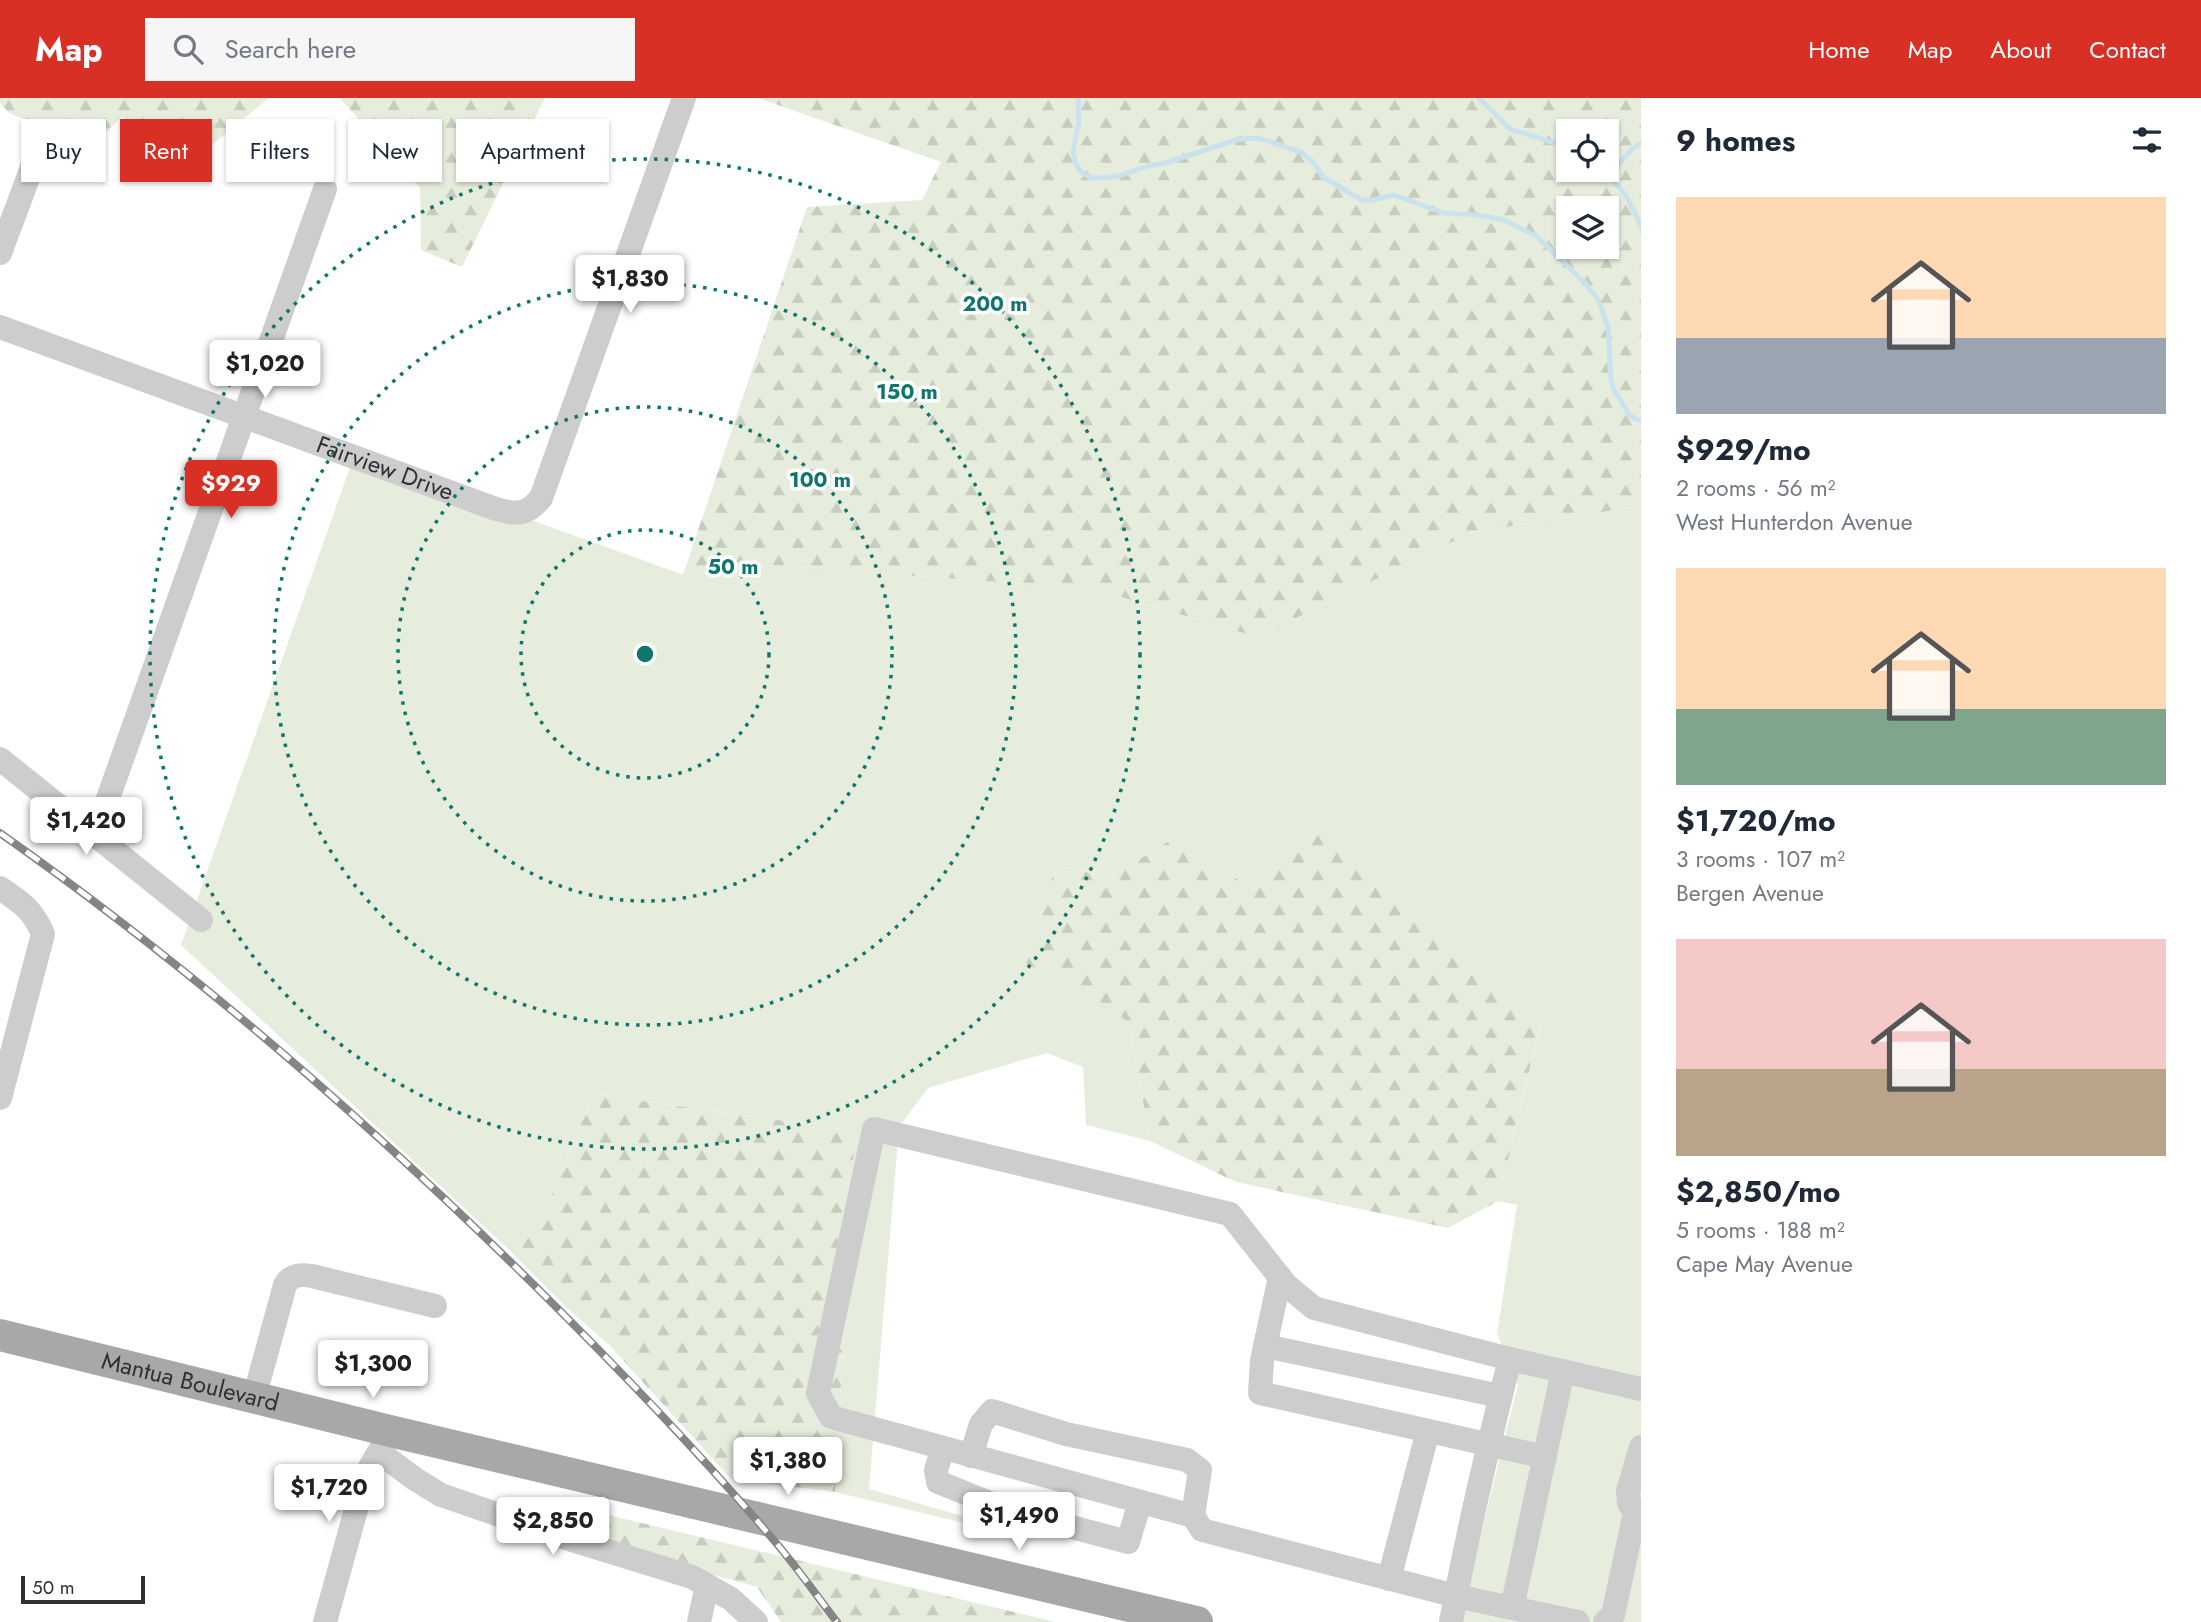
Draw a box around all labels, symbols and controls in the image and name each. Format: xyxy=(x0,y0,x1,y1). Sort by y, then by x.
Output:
search box xyxy=(145,18,635,81)
text: Map xyxy=(35,26,103,73)
icon: search xyxy=(169,30,207,68)
text: Search here xyxy=(225,30,356,68)
text: Home xyxy=(1808,32,1870,67)
text: Map xyxy=(1908,32,1952,67)
text: About xyxy=(1990,32,2051,67)
text: Contact xyxy=(2089,32,2166,67)
chip: Buy xyxy=(21,119,106,182)
chip: Rent xyxy=(120,119,212,182)
chip: Filters xyxy=(226,119,334,182)
chip: New xyxy=(348,119,442,182)
chip: Apartment xyxy=(456,119,609,182)
map controls xyxy=(1556,119,1619,259)
button: locate xyxy=(1556,119,1619,182)
text: 9 homes xyxy=(1676,119,1795,162)
icon: filters xyxy=(2128,121,2166,159)
button: layers xyxy=(1556,196,1619,259)
icon: home xyxy=(1858,242,1984,368)
pin: $1,830 xyxy=(573,256,687,315)
text: $1,830 xyxy=(591,261,669,295)
text: 200 m xyxy=(962,289,1028,319)
pin: $1,020 xyxy=(208,341,322,400)
text: $1,020 xyxy=(225,346,305,380)
text: 150 m xyxy=(876,377,938,407)
street label: Fairview Drive xyxy=(312,427,459,509)
text: $929/mo xyxy=(1676,428,1811,471)
pin: $929 xyxy=(190,460,272,520)
text: 100 m xyxy=(789,465,851,495)
text: $929 xyxy=(201,466,261,500)
text: 2 rooms · 56 m² xyxy=(1676,471,1836,505)
text: West Hunterdon Avenue xyxy=(1676,505,1913,539)
text: 50 m xyxy=(708,552,758,582)
icon: home xyxy=(1858,613,1984,739)
centre of rings xyxy=(633,642,657,666)
pin: $1,420 xyxy=(29,798,143,857)
text: $1,720/mo xyxy=(1676,799,1836,842)
text: $1,420 xyxy=(46,803,126,837)
text: 3 rooms · 107 m² xyxy=(1676,842,1845,876)
text: Bergen Avenue xyxy=(1676,876,1824,910)
icon: home xyxy=(1858,984,1984,1110)
text: $2,850/mo xyxy=(1676,1170,1841,1213)
text: 5 rooms · 188 m² xyxy=(1676,1213,1845,1247)
text: Cape May Avenue xyxy=(1676,1247,1853,1281)
pin: $1,300 xyxy=(316,1340,430,1400)
street label: Mantua Boulevard xyxy=(98,1343,283,1420)
text: $1,300 xyxy=(334,1346,412,1380)
pin: $1,380 xyxy=(731,1438,845,1497)
text: $1,380 xyxy=(749,1443,827,1477)
pin: $1,720 xyxy=(272,1464,386,1524)
text: $1,720 xyxy=(290,1470,368,1504)
pin: $1,490 xyxy=(962,1492,1076,1552)
pin: $2,850 xyxy=(496,1498,610,1557)
text: $1,490 xyxy=(979,1498,1059,1532)
text: $2,850 xyxy=(512,1503,594,1537)
scale bar xyxy=(21,1573,145,1605)
text: 50 m xyxy=(32,1574,75,1601)

